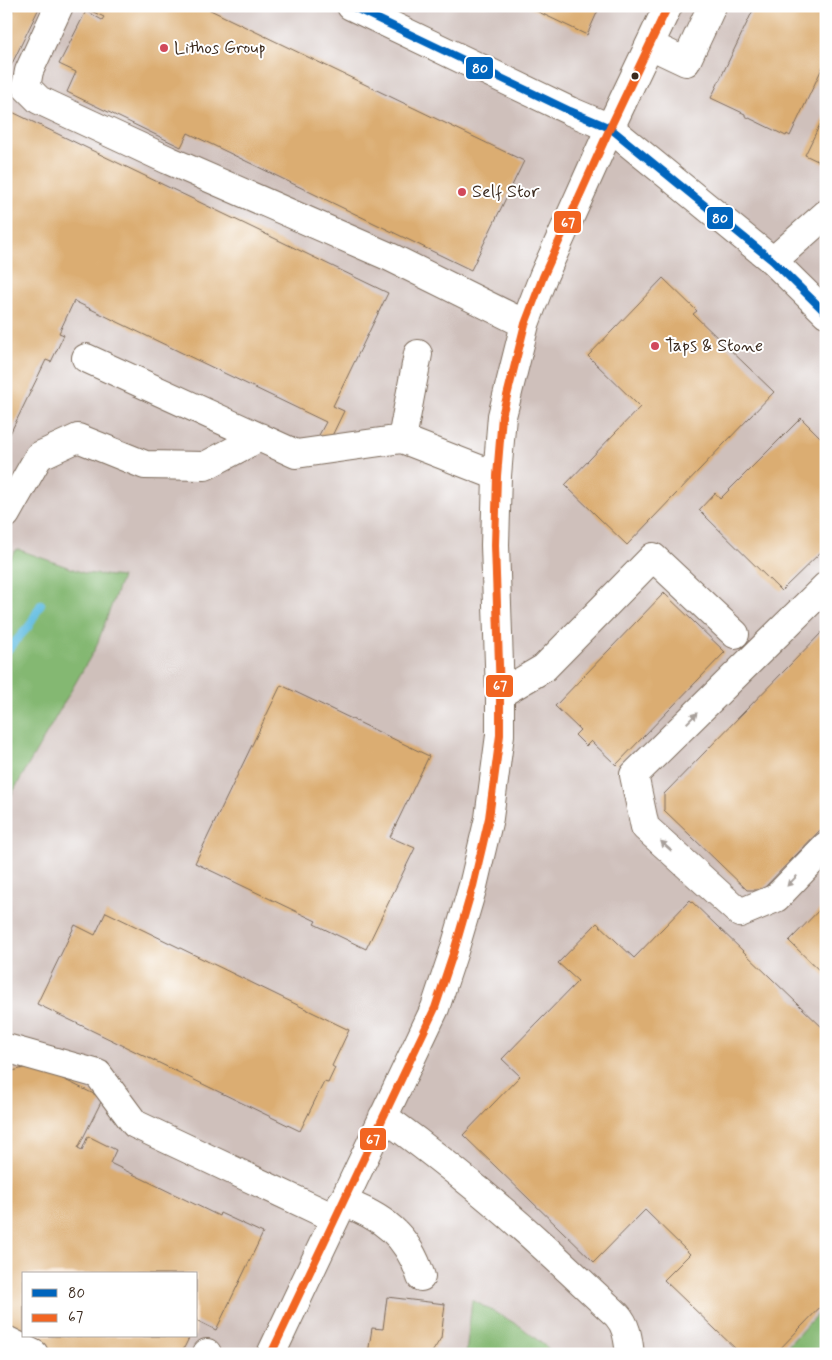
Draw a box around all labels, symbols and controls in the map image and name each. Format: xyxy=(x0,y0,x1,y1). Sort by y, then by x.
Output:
place label: Lithos Group xyxy=(174,36,266,60)
marker: Lithos Group xyxy=(158,42,170,54)
line badge: 80 xyxy=(465,56,494,80)
text: 80 xyxy=(472,60,488,78)
unlabelled marker xyxy=(630,71,640,81)
place label: Self Stor xyxy=(472,180,540,204)
marker: Self Stor xyxy=(456,186,468,198)
line badge: 80 xyxy=(706,206,734,230)
line badge: 67 xyxy=(553,210,582,234)
text: 80 xyxy=(712,210,728,228)
text: 67 xyxy=(561,214,575,232)
place label: Taps & Stone xyxy=(665,334,763,358)
marker: Taps & Stone xyxy=(649,340,661,352)
line badge: 67 xyxy=(485,674,514,698)
text: 67 xyxy=(493,677,507,695)
one-way arrow xyxy=(686,712,698,724)
one-way arrow xyxy=(660,840,672,852)
one-way arrow xyxy=(786,875,798,887)
line badge: 67 xyxy=(359,1127,387,1151)
text: 67 xyxy=(366,1131,380,1149)
legend xyxy=(22,1272,198,1338)
text: 80 xyxy=(68,1284,85,1304)
text: 67 xyxy=(68,1308,84,1328)

